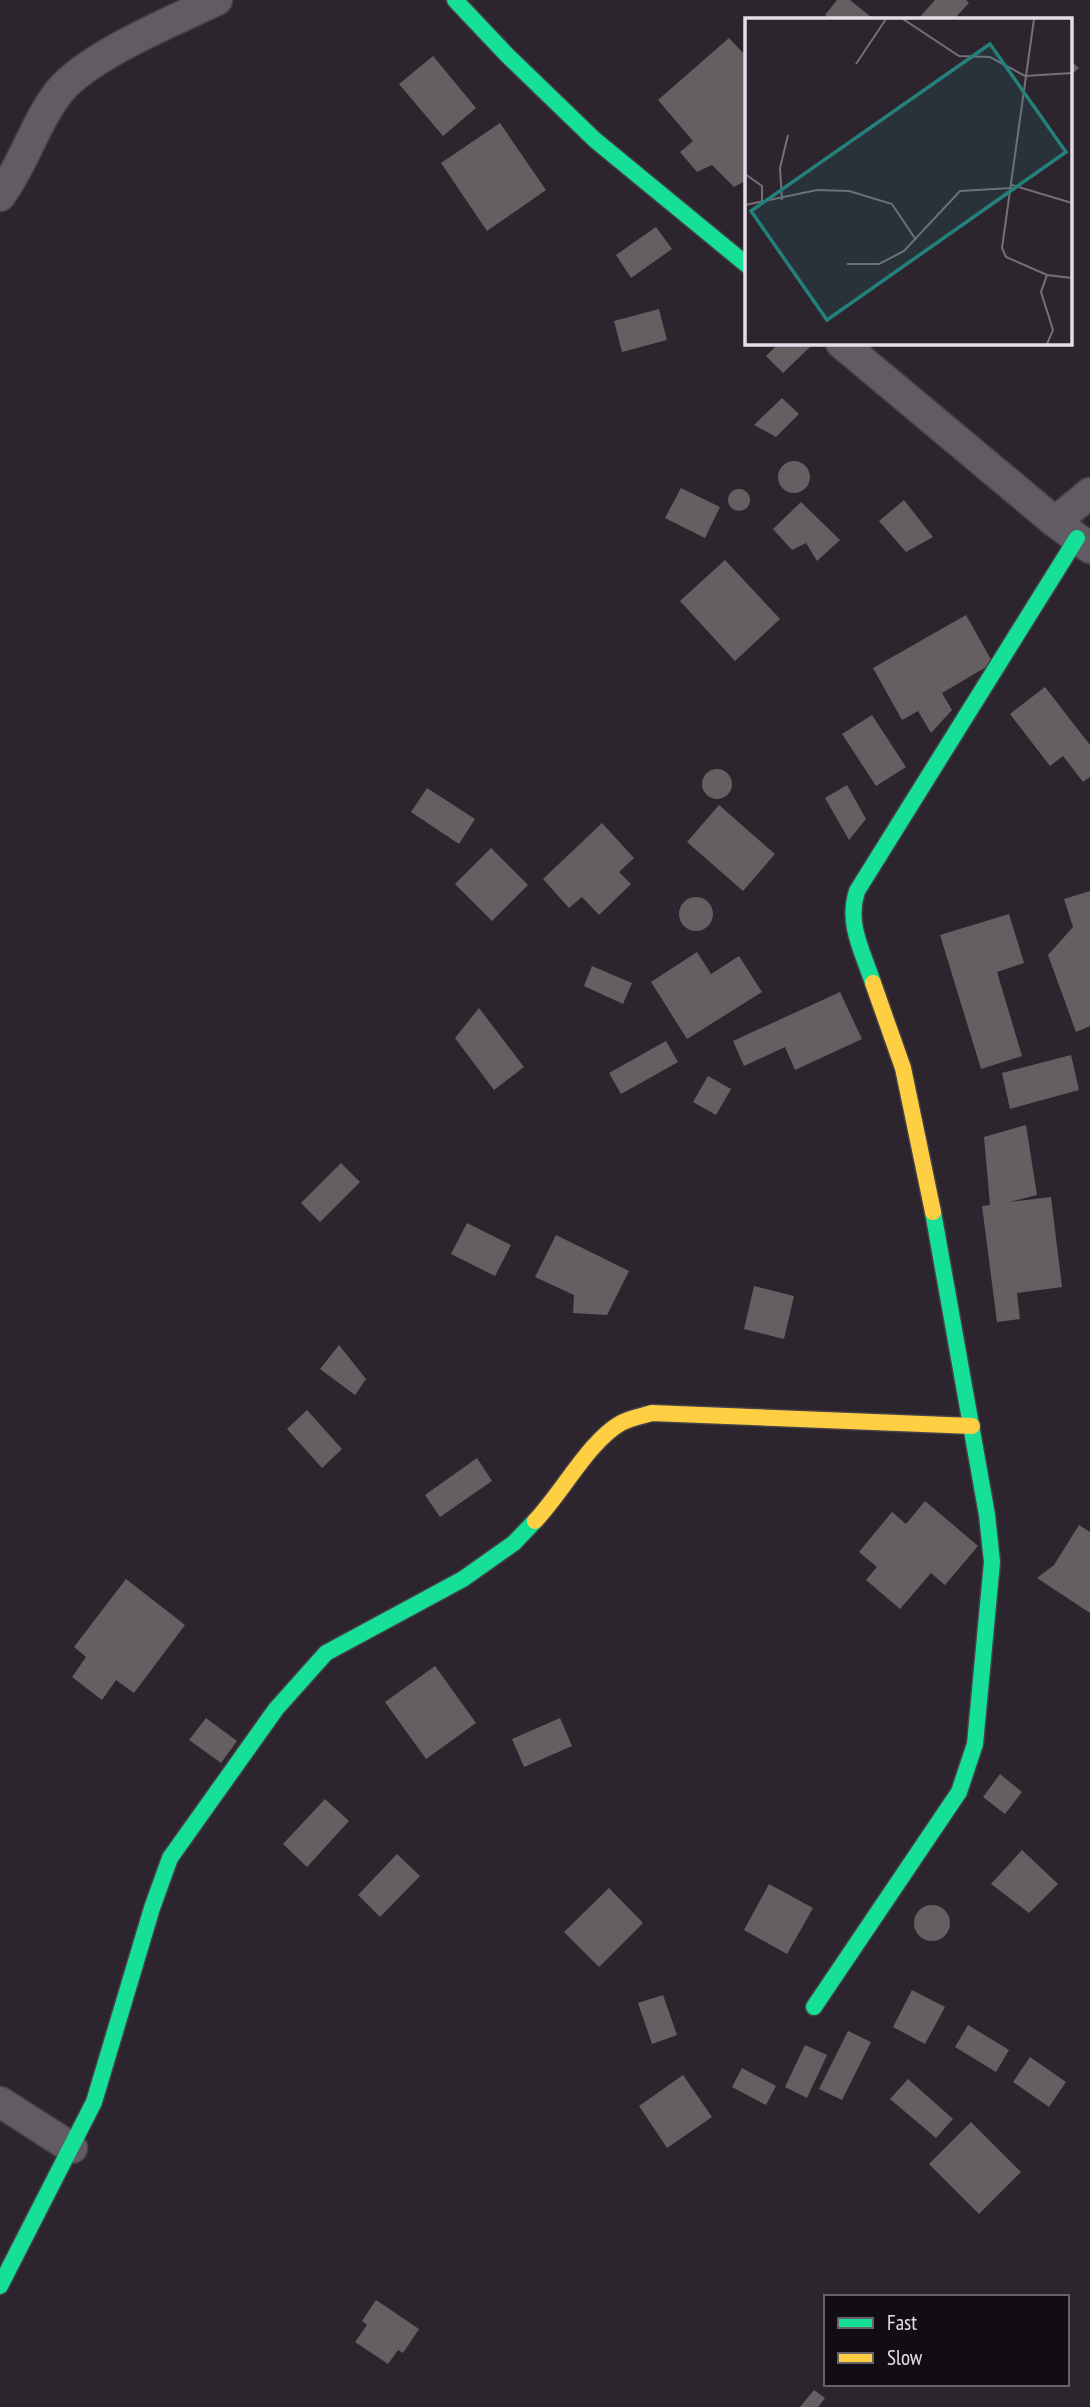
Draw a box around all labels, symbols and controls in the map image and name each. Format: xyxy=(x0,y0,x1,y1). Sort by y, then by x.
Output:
inset map xyxy=(745,18,1072,345)
legend xyxy=(824,2295,1069,2386)
text: Fast xyxy=(887,2309,917,2336)
text: Slow xyxy=(887,2344,923,2371)

